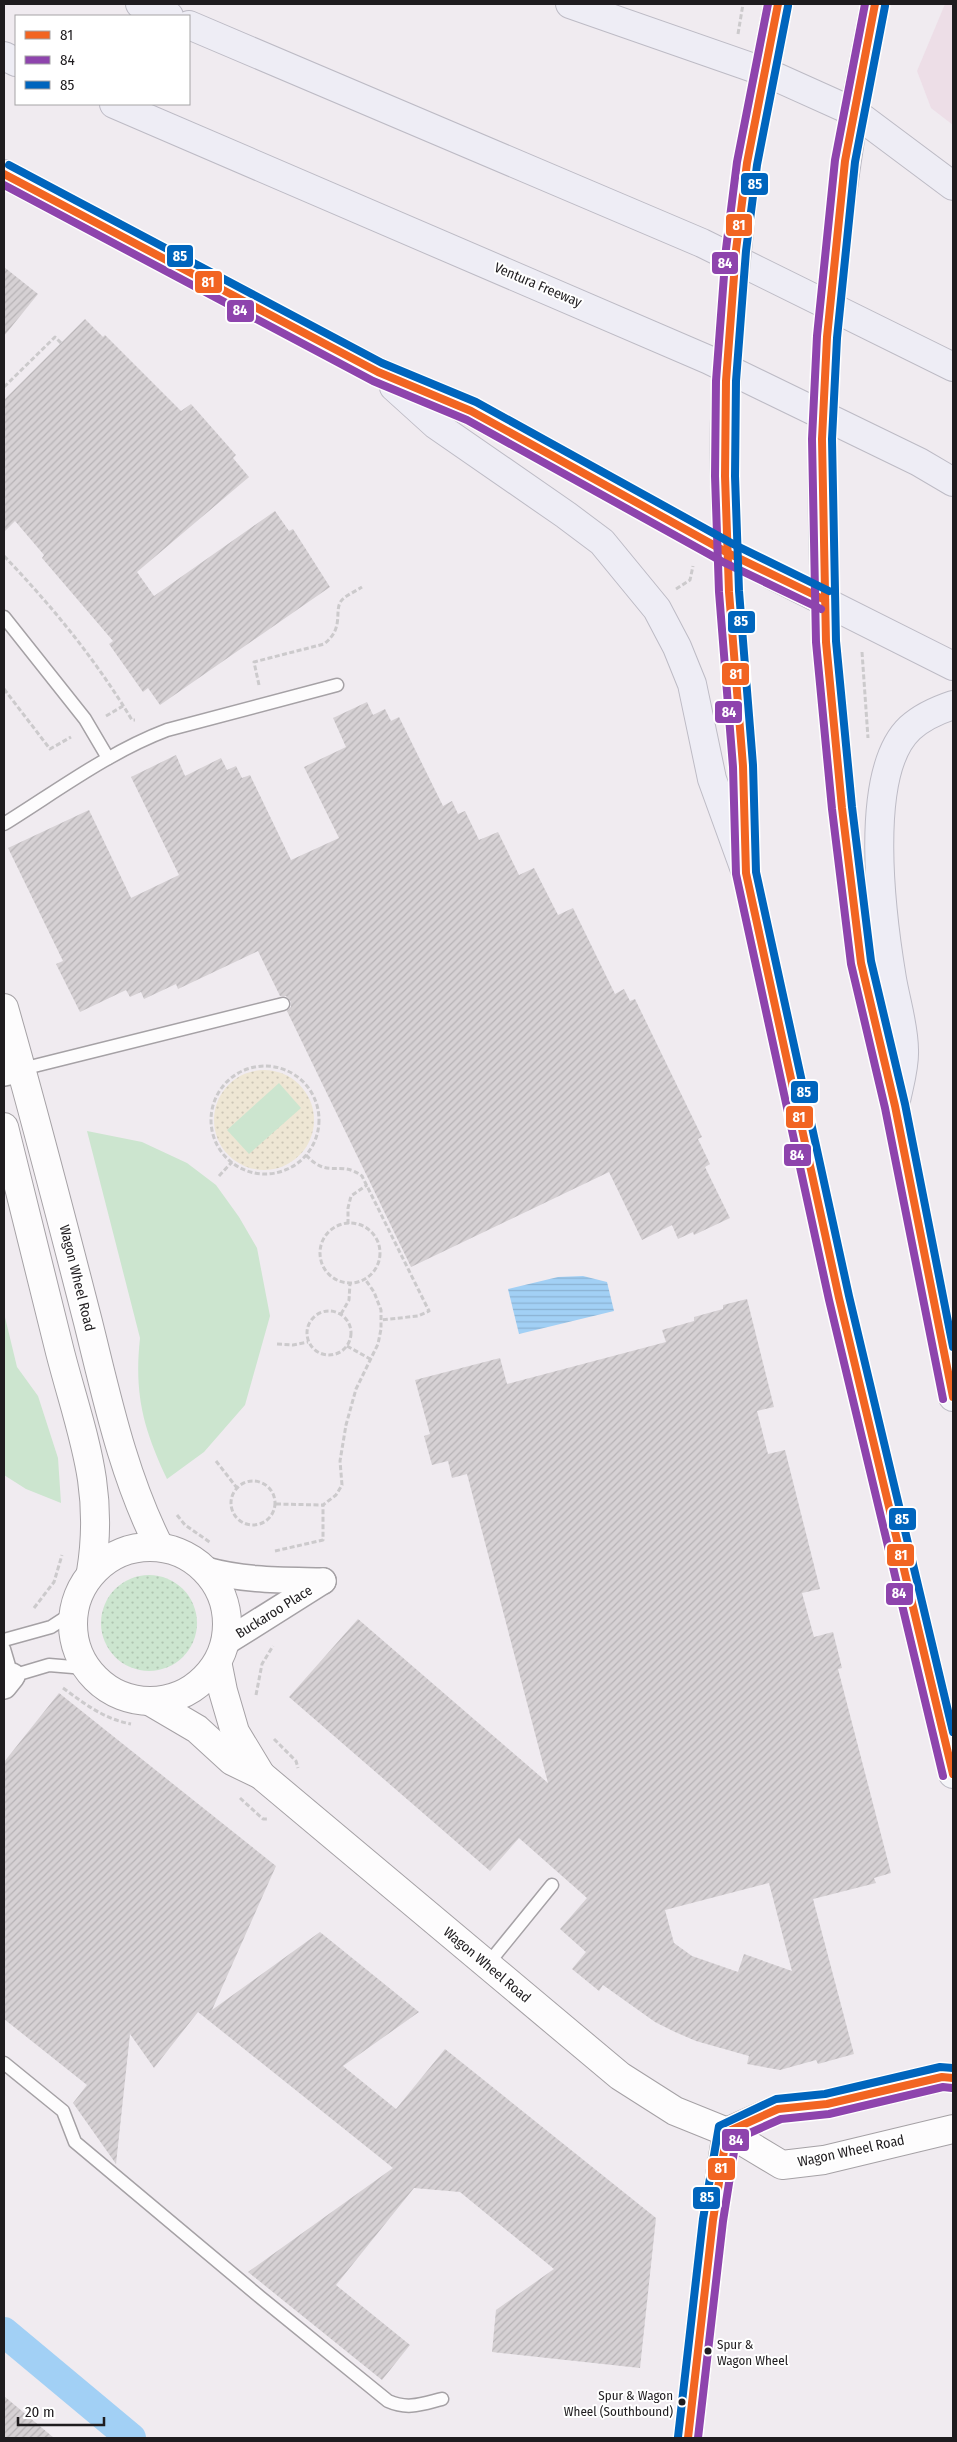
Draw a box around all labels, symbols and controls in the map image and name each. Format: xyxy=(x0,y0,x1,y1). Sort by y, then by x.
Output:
legend xyxy=(15,15,190,105)
text: 81 xyxy=(60,26,73,44)
text: 84 xyxy=(60,51,75,69)
text: 85 xyxy=(60,76,75,94)
line badge: 85 xyxy=(740,172,769,196)
text: 85 xyxy=(748,176,762,193)
line badge: 81 xyxy=(725,213,753,237)
text: 81 xyxy=(733,217,746,234)
line badge: 85 xyxy=(166,244,194,268)
text: 85 xyxy=(173,248,187,265)
line badge: 84 xyxy=(711,251,739,275)
text: 84 xyxy=(718,255,732,272)
street label: Ventura Freeway xyxy=(492,259,585,311)
line badge: 81 xyxy=(194,270,223,294)
text: 81 xyxy=(202,274,215,291)
line badge: 84 xyxy=(226,299,255,323)
text: 84 xyxy=(233,302,247,319)
line badge: 85 xyxy=(727,610,756,634)
text: 85 xyxy=(734,613,748,630)
line badge: 81 xyxy=(721,662,750,686)
text: 81 xyxy=(730,666,743,683)
line badge: 84 xyxy=(714,700,743,724)
text: 84 xyxy=(722,704,736,721)
line badge: 85 xyxy=(790,1080,819,1104)
text: 85 xyxy=(797,1084,811,1101)
line badge: 81 xyxy=(785,1105,814,1129)
text: 81 xyxy=(793,1109,806,1126)
line badge: 84 xyxy=(783,1143,812,1167)
text: 84 xyxy=(790,1147,804,1164)
street label: Wagon Wheel Road xyxy=(56,1223,98,1333)
line badge: 85 xyxy=(888,1507,917,1531)
text: 85 xyxy=(895,1511,909,1528)
line badge: 81 xyxy=(886,1543,915,1567)
text: 81 xyxy=(895,1547,908,1564)
street label: Buckaroo Place xyxy=(233,1582,315,1642)
line badge: 84 xyxy=(885,1582,914,1606)
text: 84 xyxy=(892,1585,906,1602)
street label: Wagon Wheel Road xyxy=(440,1923,534,2007)
line badge: 84 xyxy=(721,2128,750,2152)
street label: Wagon Wheel Road xyxy=(796,2131,906,2171)
text: 84 xyxy=(729,2132,743,2149)
line badge: 81 xyxy=(707,2157,736,2181)
text: 81 xyxy=(715,2160,728,2177)
line badge: 85 xyxy=(692,2186,721,2210)
text: 85 xyxy=(700,2189,714,2206)
place label: Spur & Wagon Wheel xyxy=(717,2337,789,2368)
marker: Spur & Wagon Wheel xyxy=(703,2346,713,2356)
place label: Spur & Wagon Wheel (Southbound) xyxy=(564,2388,673,2419)
scale bar xyxy=(18,2394,104,2426)
marker: Spur & Wagon Wheel (Southbound) xyxy=(677,2397,687,2407)
text: 20 m xyxy=(25,2403,55,2421)

